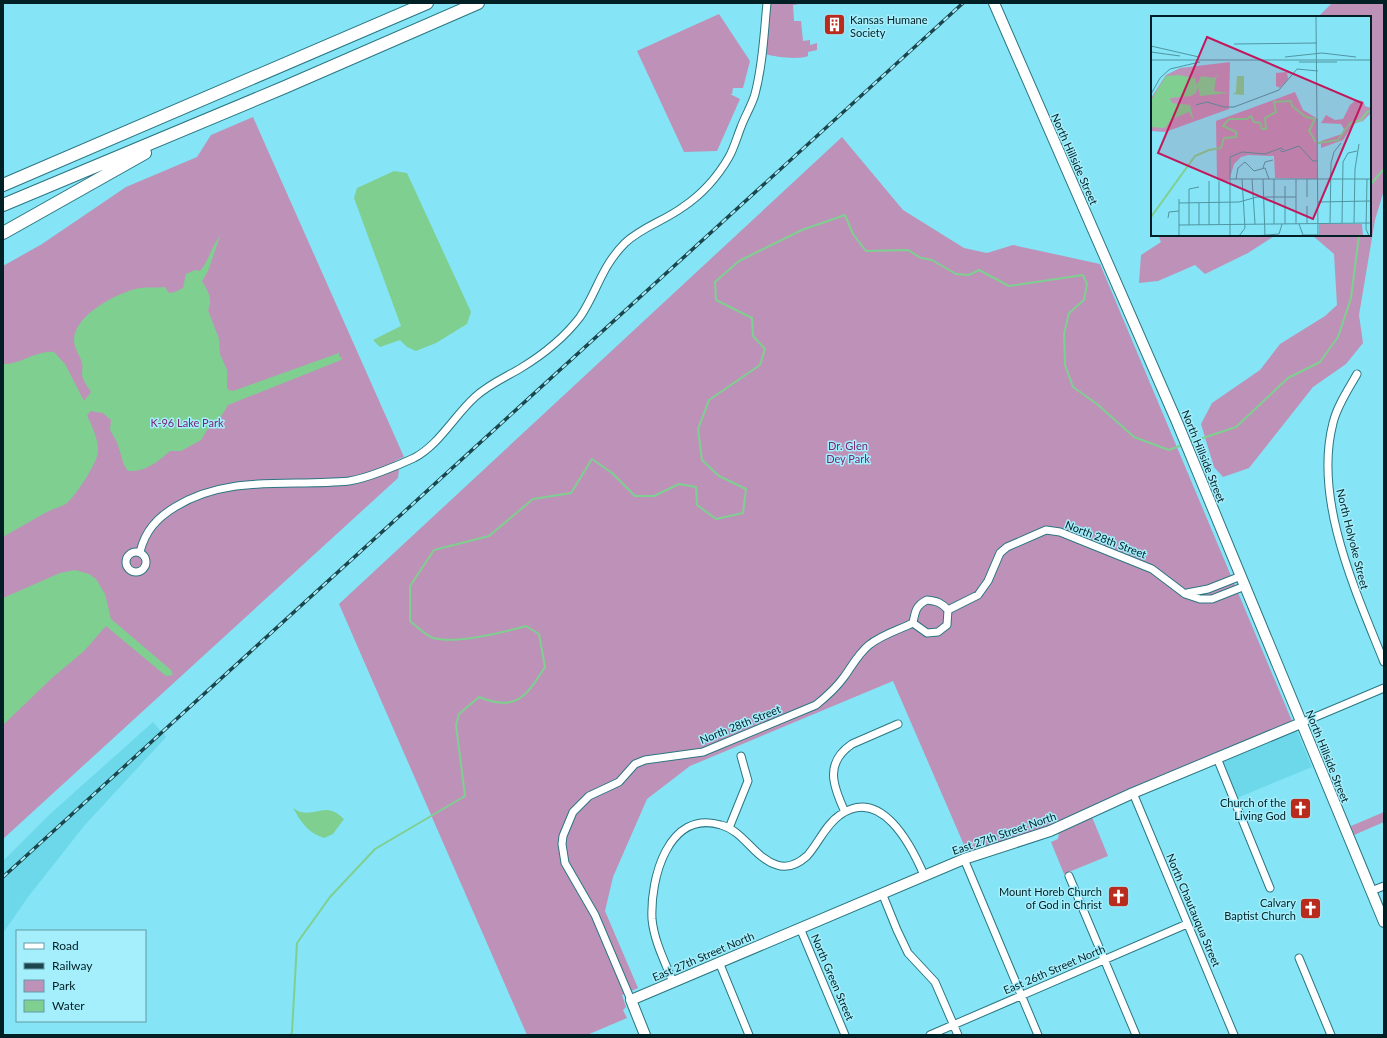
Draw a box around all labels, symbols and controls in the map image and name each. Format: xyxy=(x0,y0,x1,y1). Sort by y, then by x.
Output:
building icon: Kansas Humane Society xyxy=(822,12,848,38)
place label: Kansas Humane Society xyxy=(850,13,928,39)
inset map xyxy=(1151,16,1371,236)
street label: North Hillside Street xyxy=(1049,111,1101,207)
street label: North Hillside Street xyxy=(1179,408,1229,504)
park label: K-96 Lake Park xyxy=(150,416,224,429)
park label: Dr. Glen Dey Park xyxy=(826,439,870,465)
street label: North Holyoke Street xyxy=(1334,487,1372,591)
street label: North 28th Street xyxy=(1064,518,1149,560)
street label: North 28th Street xyxy=(698,702,782,746)
street label: North Hillside Street xyxy=(1303,708,1353,804)
church icon: Church of the Living God xyxy=(1288,795,1314,821)
place label: Church of the Living God xyxy=(1220,796,1286,822)
street label: East 27th Street North xyxy=(950,809,1058,857)
street label: North Chautauqua Street xyxy=(1164,852,1224,969)
church icon: Mount Horeb Church of God in Christ xyxy=(1105,884,1131,910)
place label: Mount Horeb Church of God in Christ xyxy=(999,885,1102,911)
church icon: Calvary Baptist Church xyxy=(1298,895,1324,921)
place label: Calvary Baptist Church xyxy=(1224,896,1296,922)
street label: East 27th Street North xyxy=(650,929,756,983)
legend xyxy=(16,930,146,1022)
street label: North Green Street xyxy=(809,932,857,1022)
text: Road xyxy=(52,938,79,953)
street label: East 26th Street North xyxy=(1001,942,1107,996)
text: Railway xyxy=(52,958,93,973)
text: Park xyxy=(52,978,76,993)
text: Water xyxy=(52,998,85,1013)

